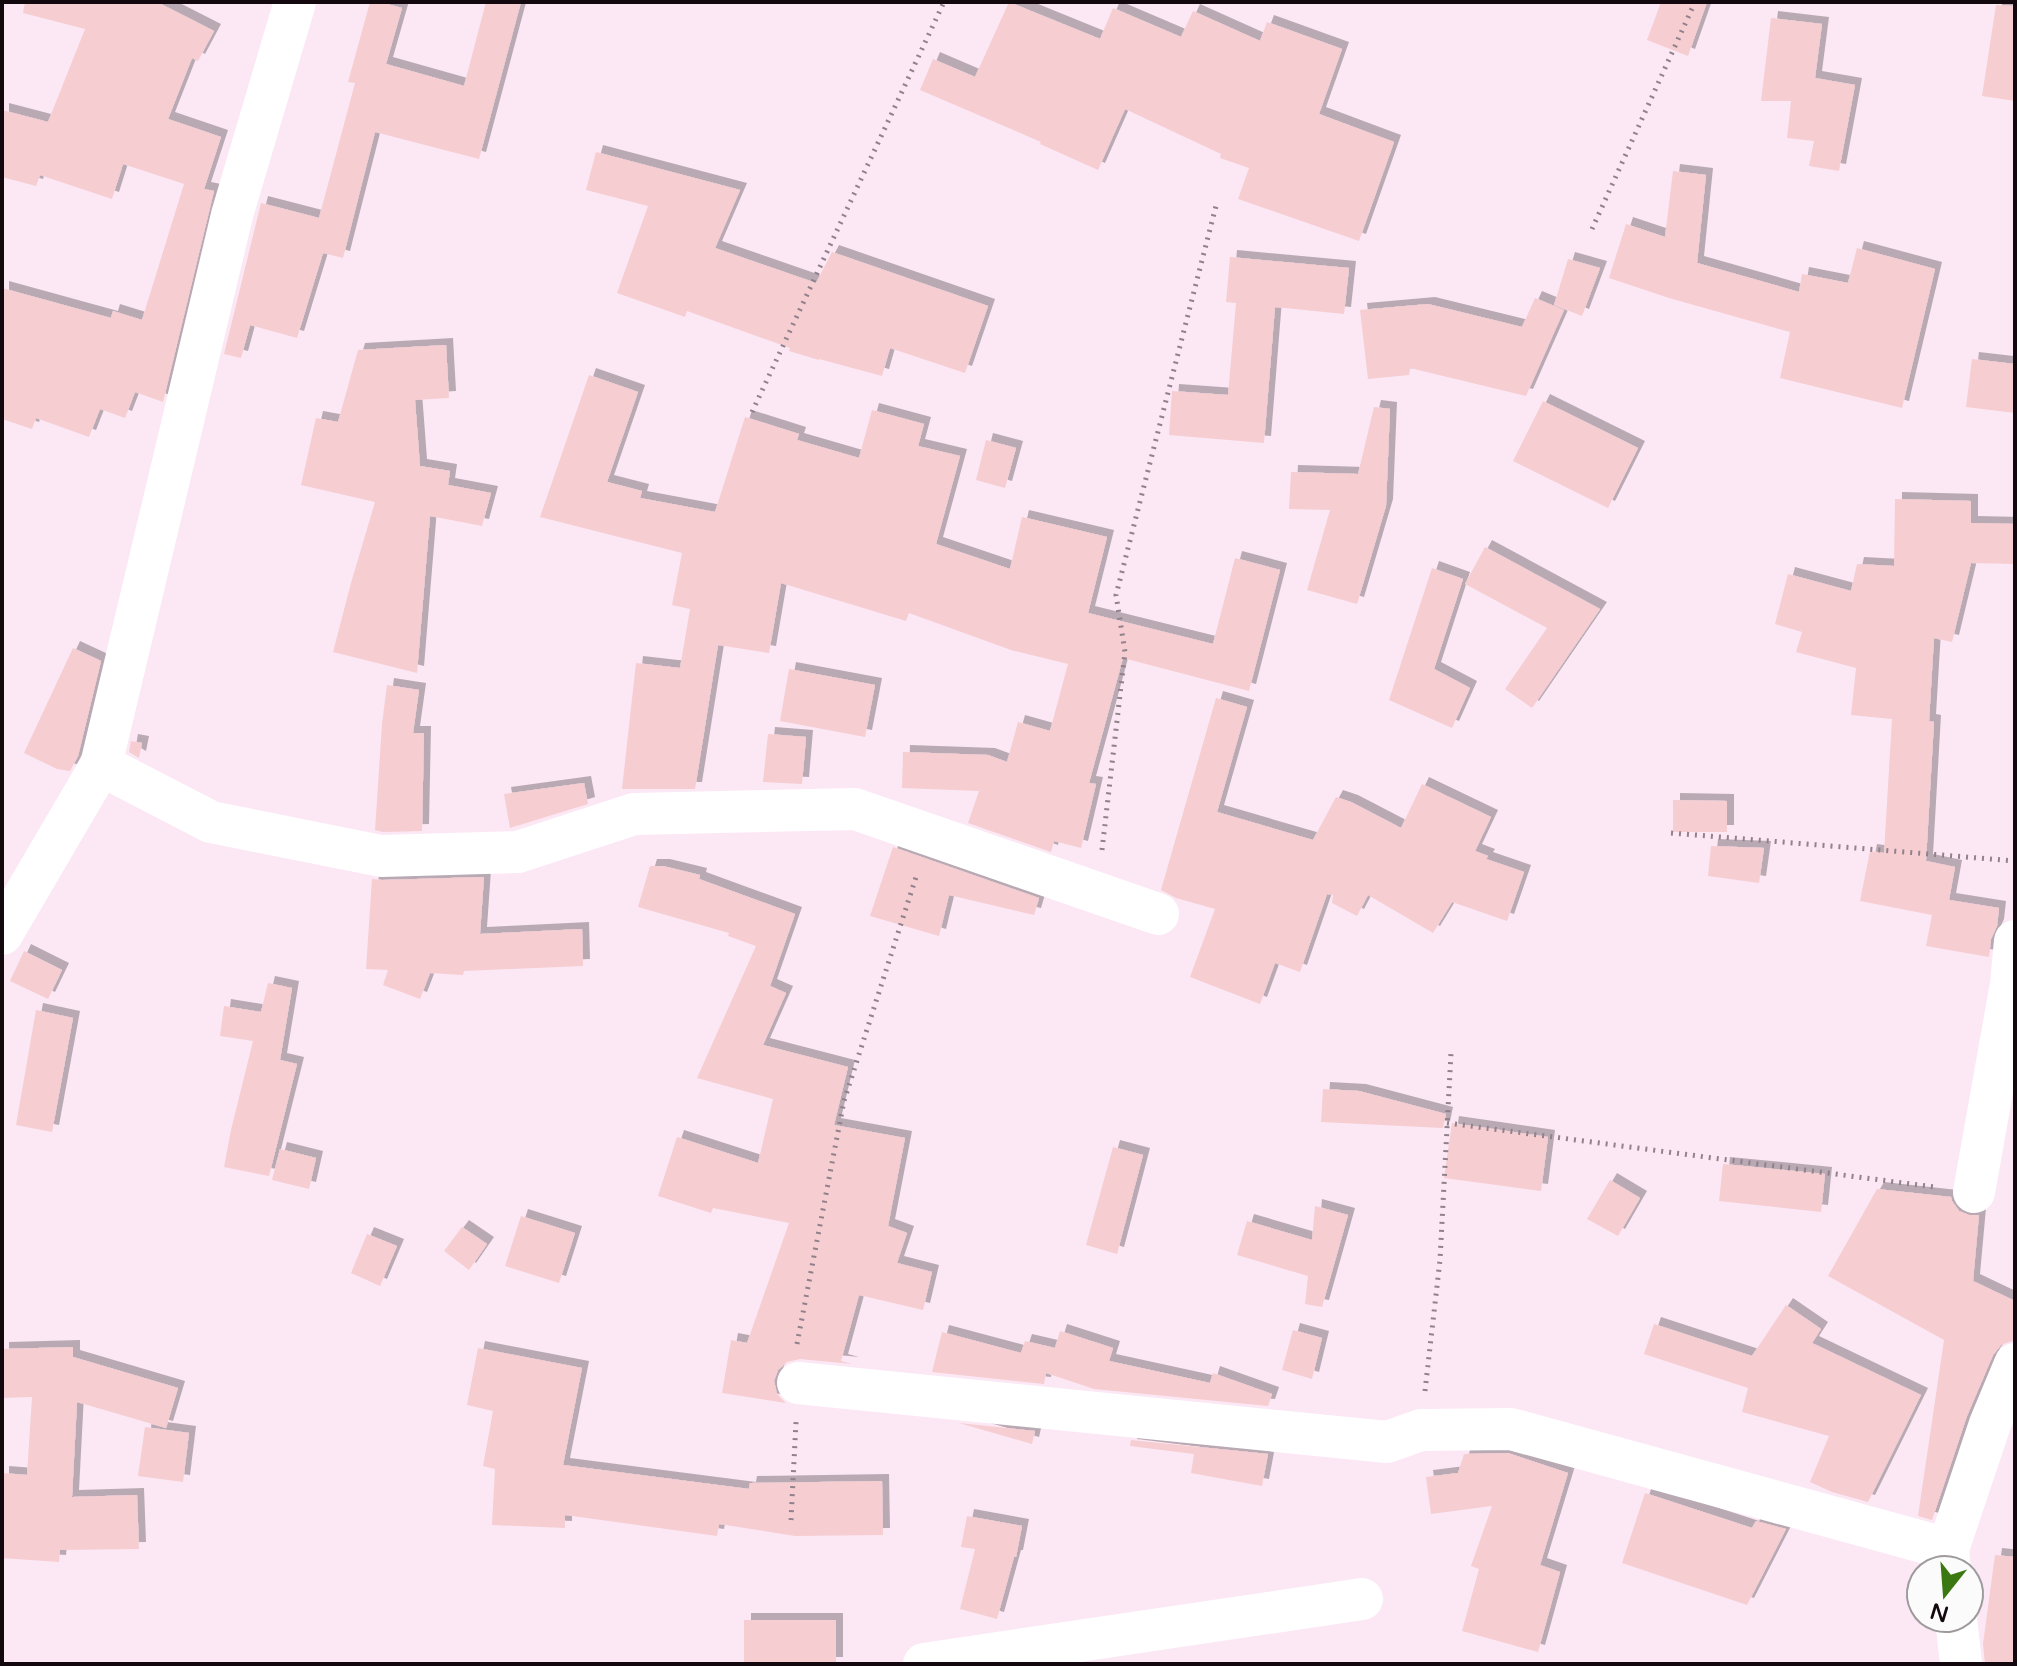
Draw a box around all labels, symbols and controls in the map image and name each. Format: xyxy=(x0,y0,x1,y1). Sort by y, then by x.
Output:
north arrow xyxy=(1905,1554,1985,1634)
text: N xyxy=(1927,1597,1952,1627)

